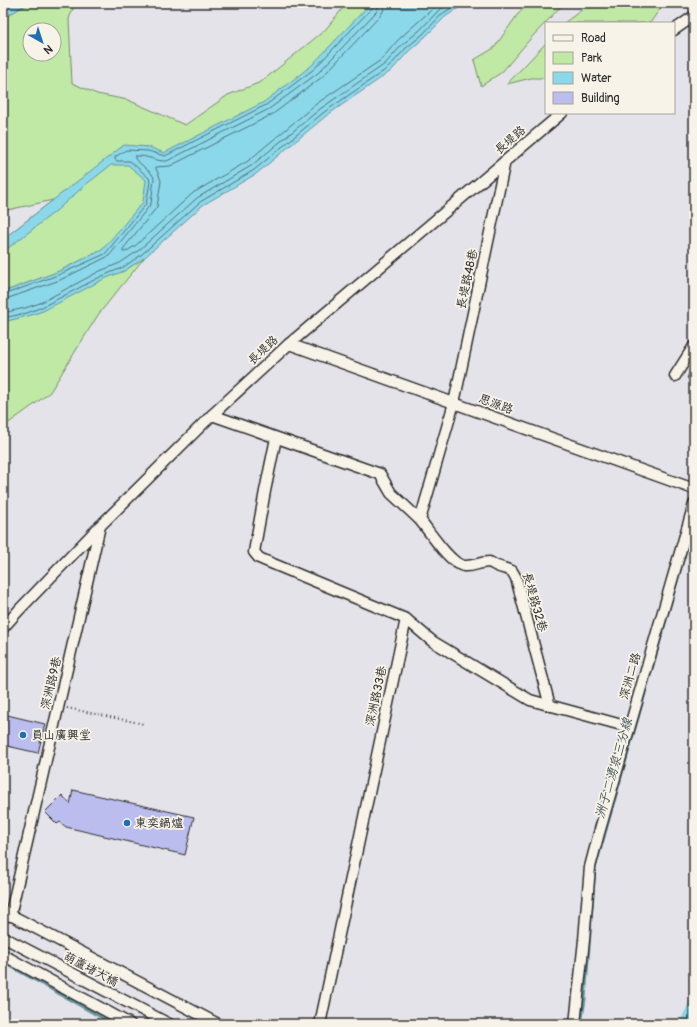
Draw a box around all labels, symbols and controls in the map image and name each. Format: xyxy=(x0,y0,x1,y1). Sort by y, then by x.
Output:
north arrow xyxy=(22,22,62,62)
legend xyxy=(545,22,675,114)
text: Road xyxy=(581,31,606,46)
text: N xyxy=(41,42,55,57)
text: Park xyxy=(581,51,602,66)
text: Water xyxy=(581,71,612,86)
text: Building xyxy=(581,91,620,106)
street label: 長堤路 xyxy=(492,123,529,158)
street label: 長堤路48巷 xyxy=(454,248,481,311)
street label: 長堤路 xyxy=(245,333,282,368)
street label: 思源路 xyxy=(476,391,515,418)
street label: 長堤路32巷 xyxy=(519,571,550,634)
street label: 深洲二路 xyxy=(617,651,644,701)
street label: 深洲路9巷 xyxy=(38,655,65,711)
street label: 深洲路33巷 xyxy=(363,665,390,728)
water label: 洲子二湧泉三分線 xyxy=(592,715,636,820)
place label: 員山廣興堂 xyxy=(31,728,91,743)
marker: 員山廣興堂 xyxy=(18,730,28,740)
place label: 東奕鍋爐 xyxy=(135,816,183,831)
marker: 東奕鍋爐 xyxy=(122,818,132,828)
street label: 葫蘆堵大橋 xyxy=(61,949,121,990)

